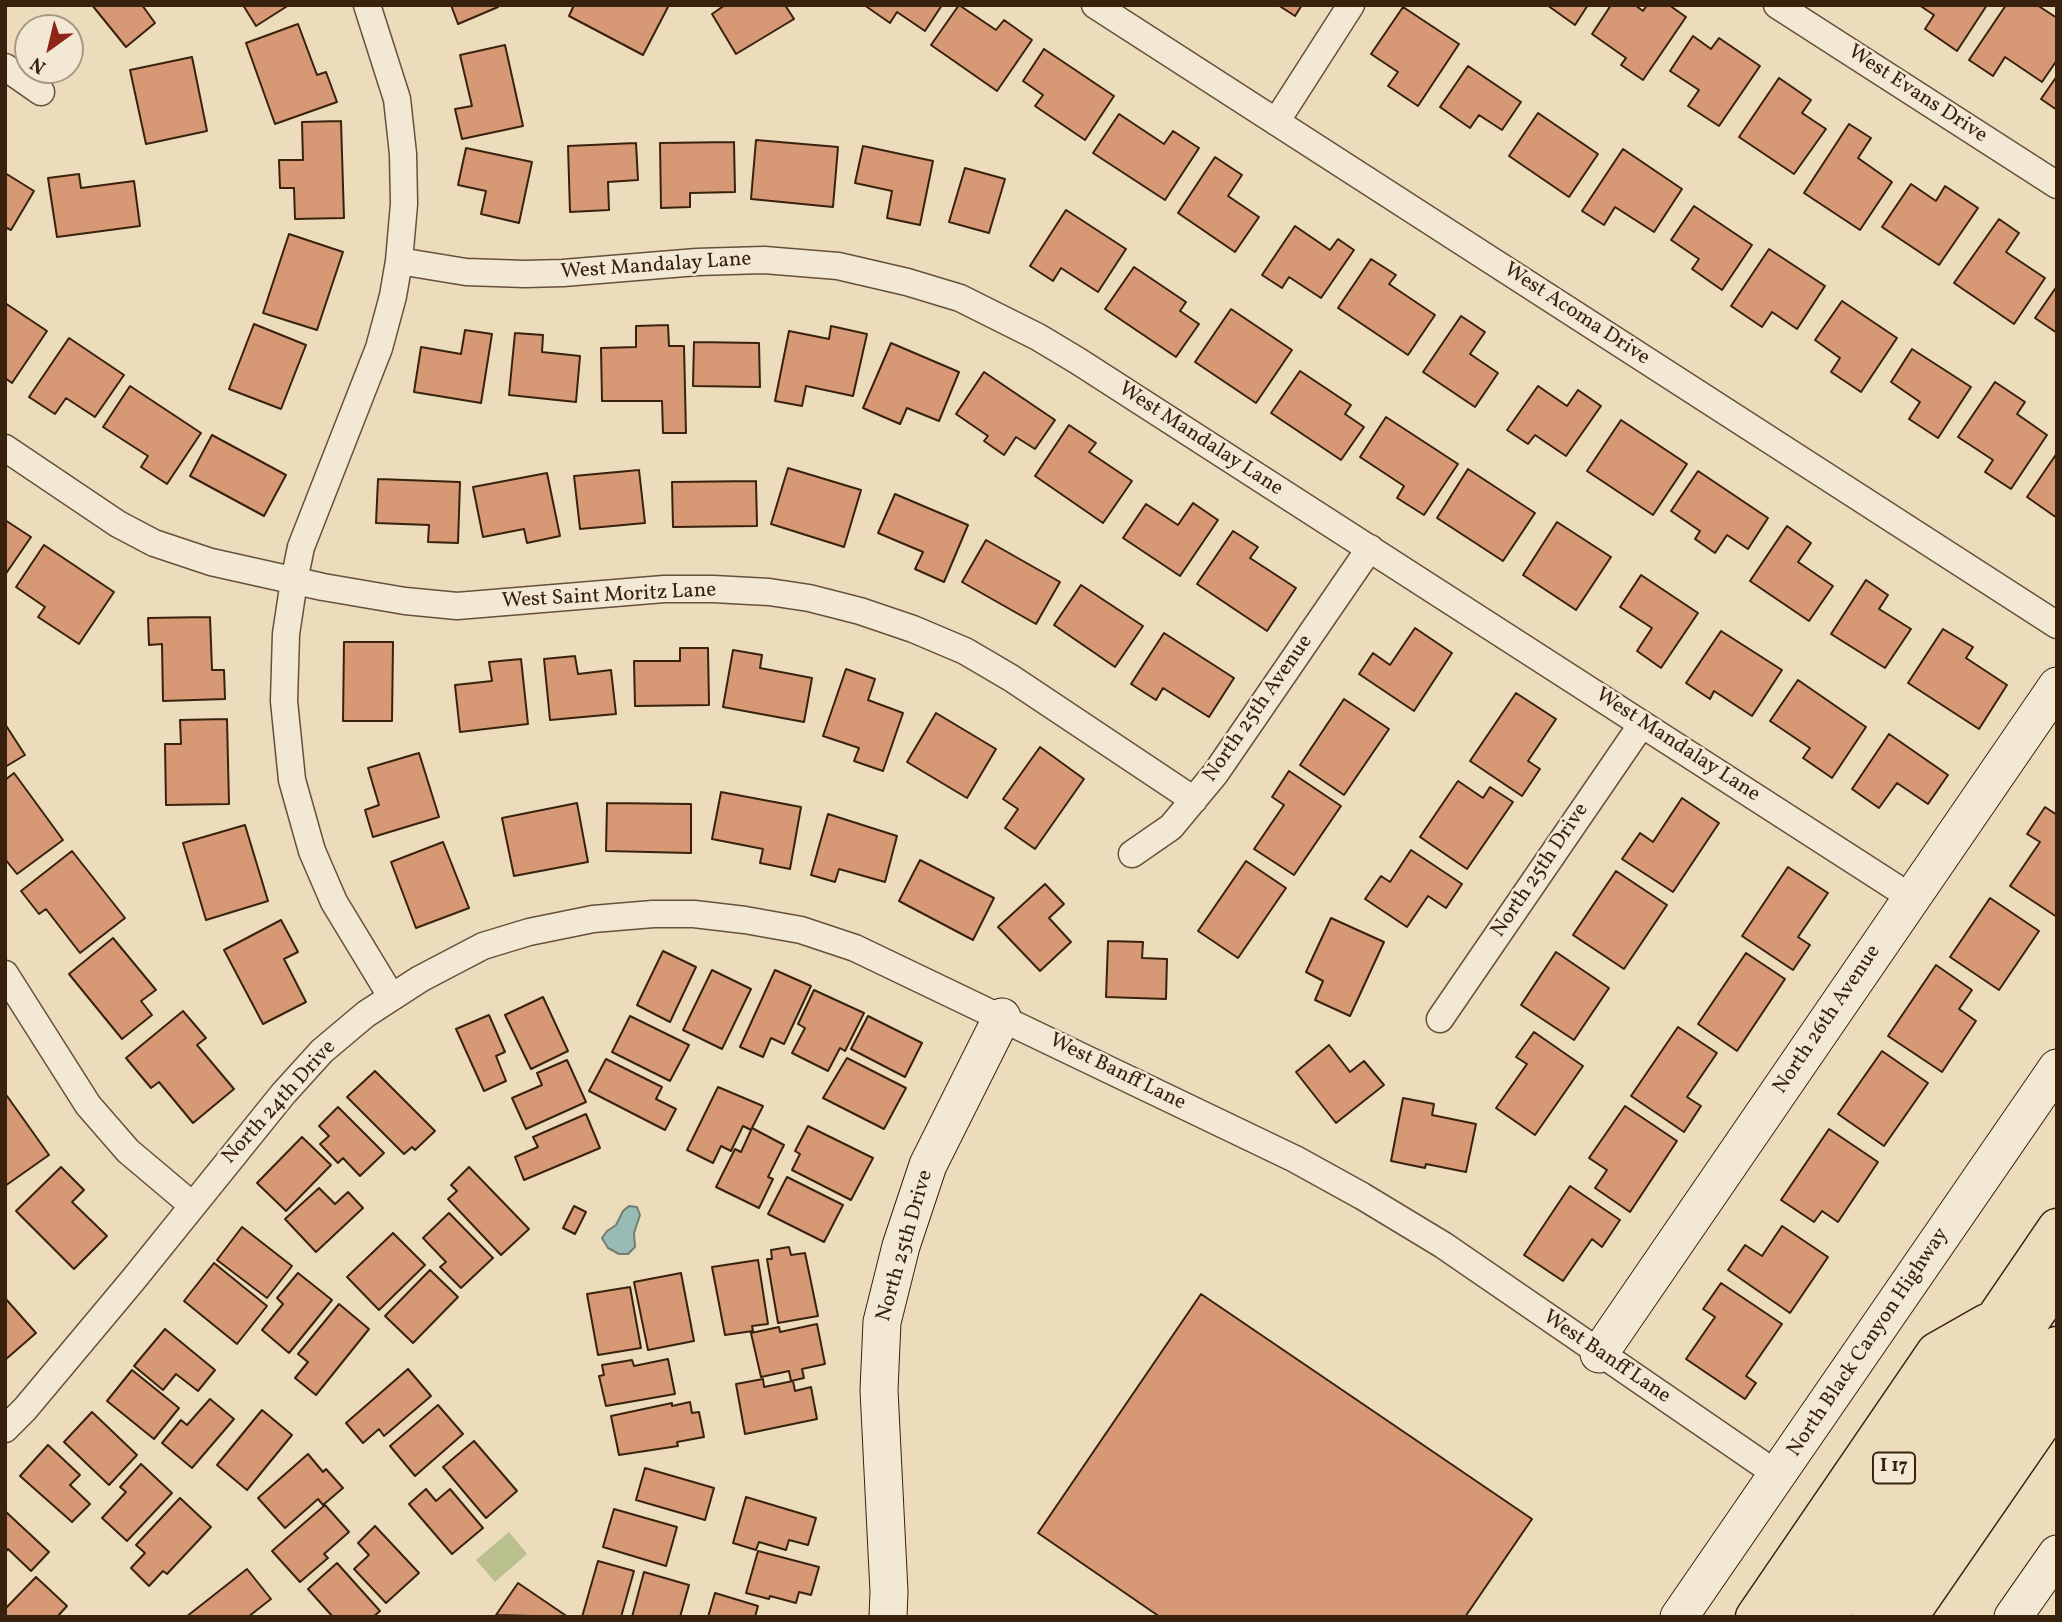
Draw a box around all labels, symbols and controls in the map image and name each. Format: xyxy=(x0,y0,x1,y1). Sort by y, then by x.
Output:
north arrow xyxy=(14,14,84,84)
street label: West Evans Drive xyxy=(1843,41,1991,149)
text: N xyxy=(25,50,51,79)
street label: West Mandalay Lane xyxy=(560,248,752,286)
street label: West Acoma Drive xyxy=(1498,258,1654,372)
street label: West Mandalay Lane xyxy=(1113,377,1287,503)
street label: West Saint Moritz Lane xyxy=(501,579,717,615)
street label: North 25th Avenue xyxy=(1199,631,1319,787)
street label: West Mandalay Lane xyxy=(1590,683,1764,809)
street label: North 25th Drive xyxy=(1487,799,1595,943)
street label: North 26th Avenue xyxy=(1769,941,1887,1099)
street label: West Banff Lane xyxy=(1045,1029,1189,1117)
street label: North 24th Drive xyxy=(218,1036,342,1170)
street label: North 25th Drive xyxy=(872,1167,940,1325)
street label: North Black Canyon Highway xyxy=(1783,1224,1955,1462)
street label: West Banff Lane xyxy=(1537,1306,1675,1410)
road number: I 17 xyxy=(1873,1452,1915,1484)

